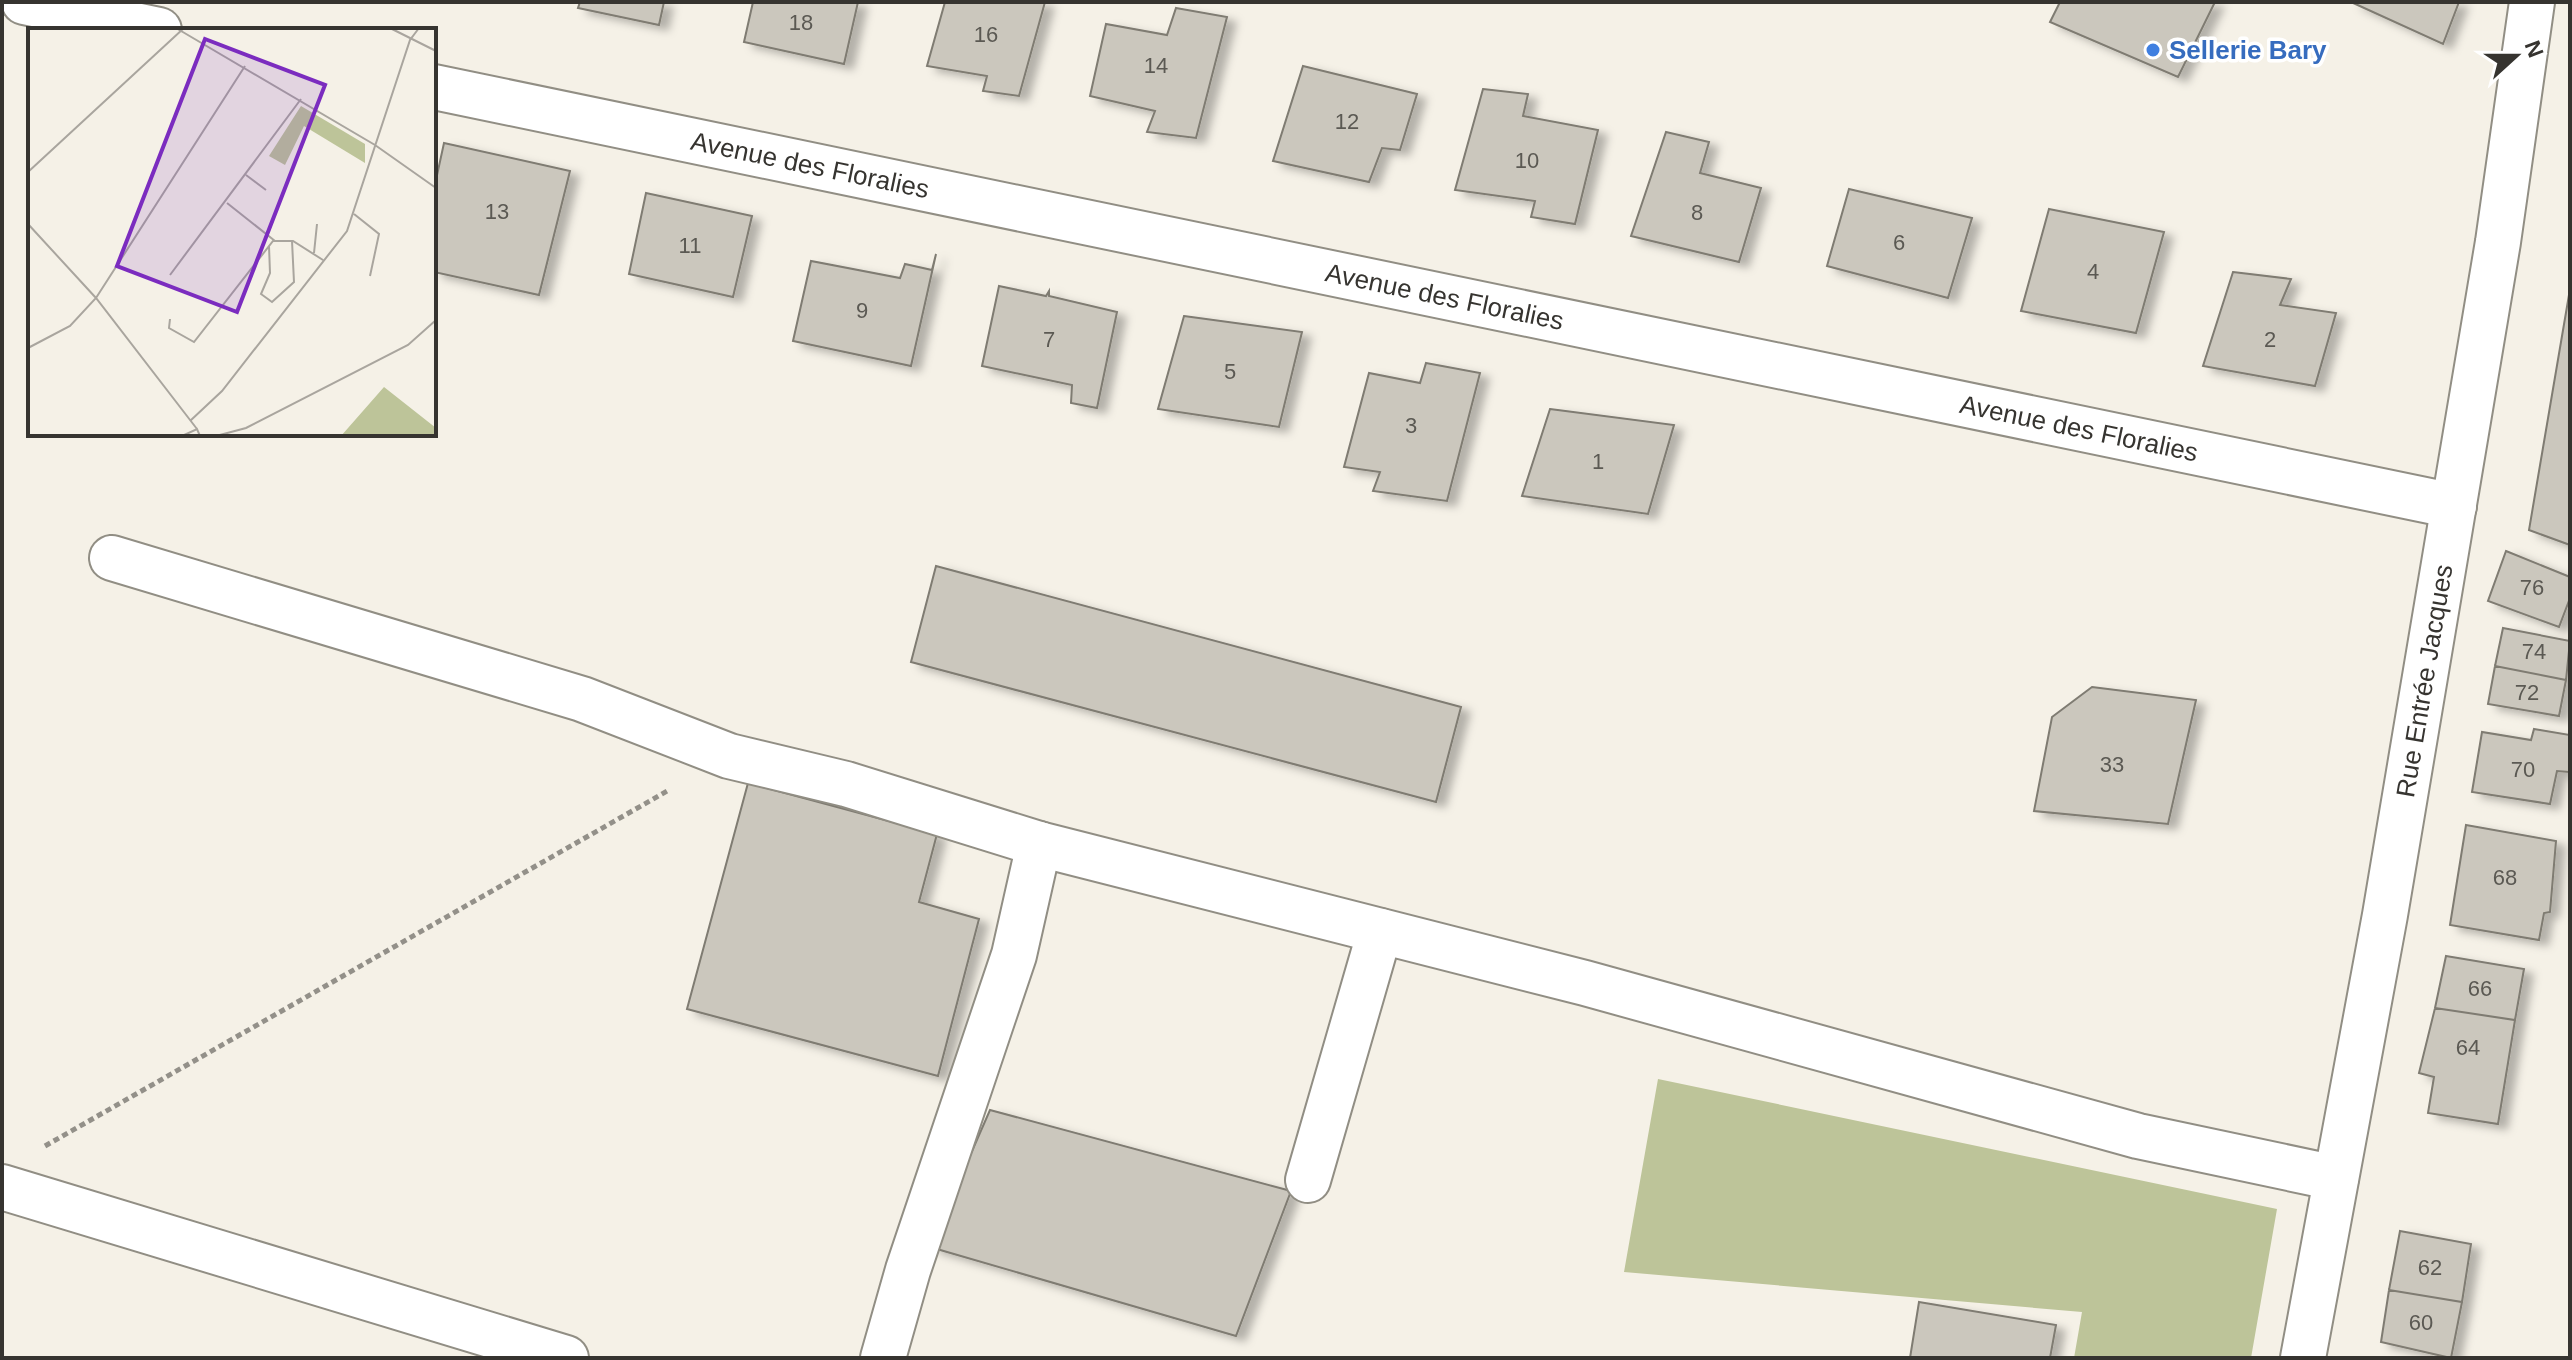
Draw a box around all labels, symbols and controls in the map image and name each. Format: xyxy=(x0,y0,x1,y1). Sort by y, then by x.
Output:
house number: 18 xyxy=(789,10,813,35)
north arrow xyxy=(2476,16,2556,96)
house number: 16 xyxy=(974,22,998,47)
inset map xyxy=(28,28,436,436)
place label: Sellerie Bary xyxy=(2169,35,2327,65)
text: N xyxy=(2520,37,2549,61)
marker: Sellerie Bary xyxy=(2144,41,2162,59)
house number: 14 xyxy=(1144,53,1168,78)
house number: 12 xyxy=(1335,109,1359,134)
street label: Avenue des Floralies xyxy=(688,126,932,204)
house number: 10 xyxy=(1515,148,1539,173)
house number: 13 xyxy=(485,199,509,224)
house number: 8 xyxy=(1691,200,1703,225)
house number: 6 xyxy=(1893,230,1905,255)
house number: 11 xyxy=(679,233,701,258)
street label: Avenue des Floralies xyxy=(1323,257,1566,336)
house number: 4 xyxy=(2087,259,2099,284)
house number: 9 xyxy=(856,298,868,323)
house number: 7 xyxy=(1043,327,1055,352)
house number: 2 xyxy=(2264,327,2276,352)
house number: 5 xyxy=(1224,359,1236,384)
street label: Avenue des Floralies xyxy=(1957,389,2201,468)
house number: 3 xyxy=(1405,413,1417,438)
house number: 1 xyxy=(1592,449,1604,474)
street label: Rue Entrée Jacques xyxy=(2390,562,2459,800)
house number: 76 xyxy=(2520,575,2544,600)
house number: 74 xyxy=(2522,639,2546,664)
house number: 72 xyxy=(2515,680,2539,705)
house number: 33 xyxy=(2100,752,2124,777)
house number: 70 xyxy=(2511,757,2535,782)
house number: 68 xyxy=(2493,865,2517,890)
house number: 66 xyxy=(2468,976,2492,1001)
house number: 64 xyxy=(2456,1035,2480,1060)
house number: 62 xyxy=(2418,1255,2442,1280)
house number: 60 xyxy=(2409,1310,2433,1335)

